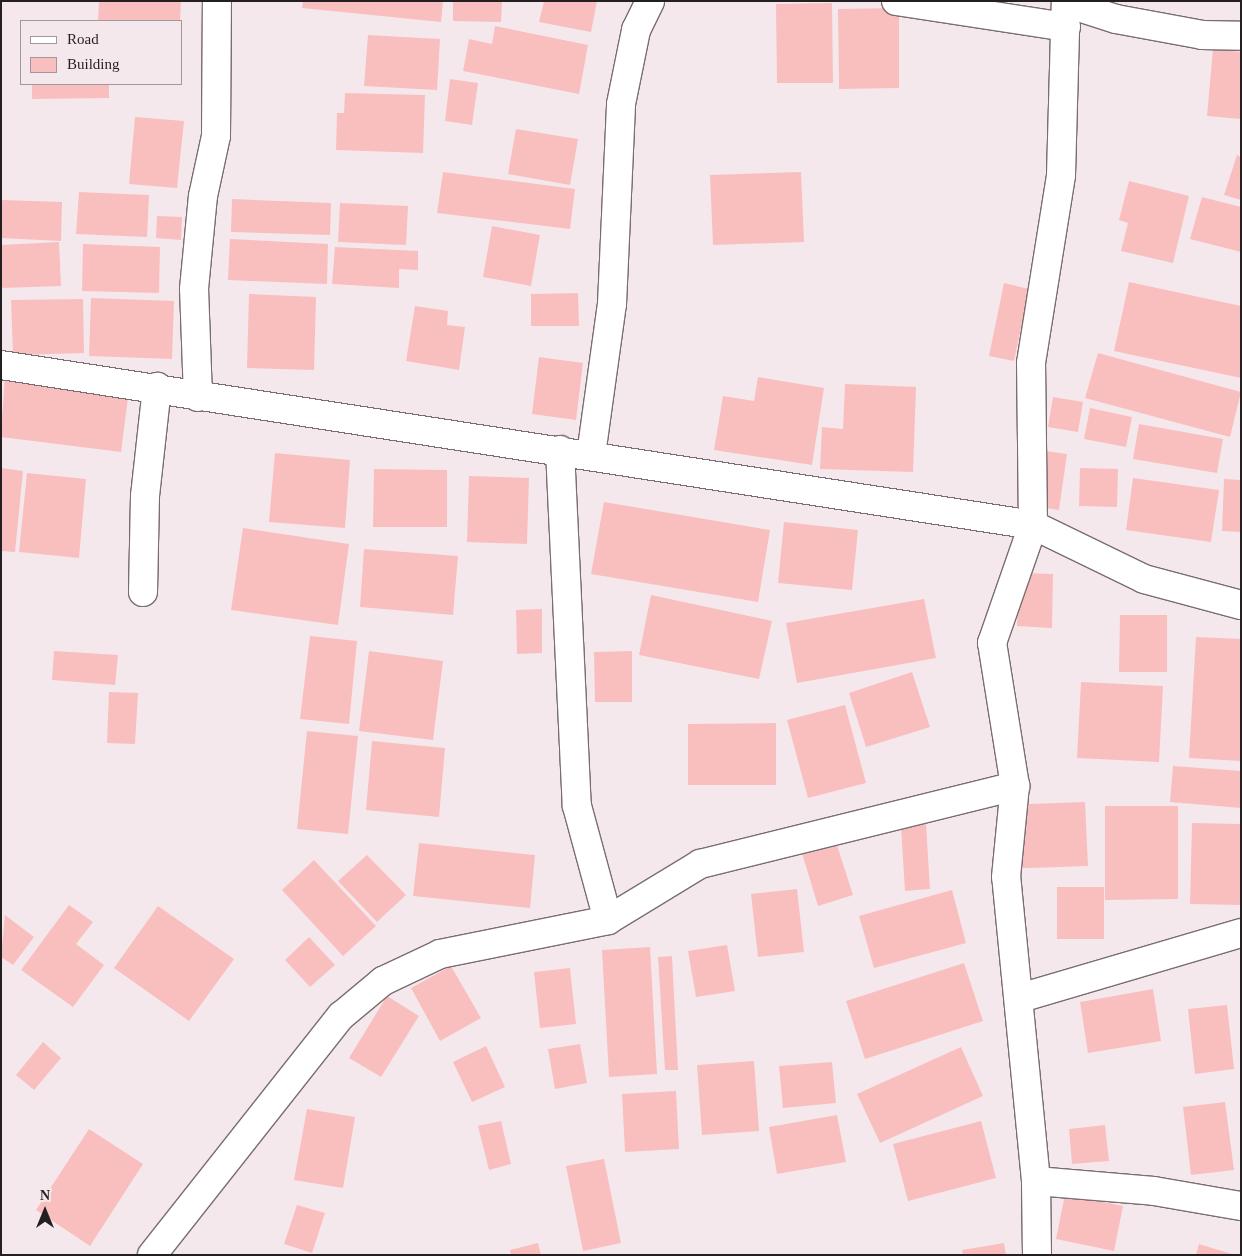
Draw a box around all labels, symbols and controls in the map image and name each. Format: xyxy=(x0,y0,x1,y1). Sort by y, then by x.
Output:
legend xyxy=(20,20,182,85)
text: Road xyxy=(67,31,99,47)
text: Building xyxy=(67,56,120,72)
north arrow xyxy=(20,1186,70,1236)
text: N xyxy=(40,1188,50,1203)

